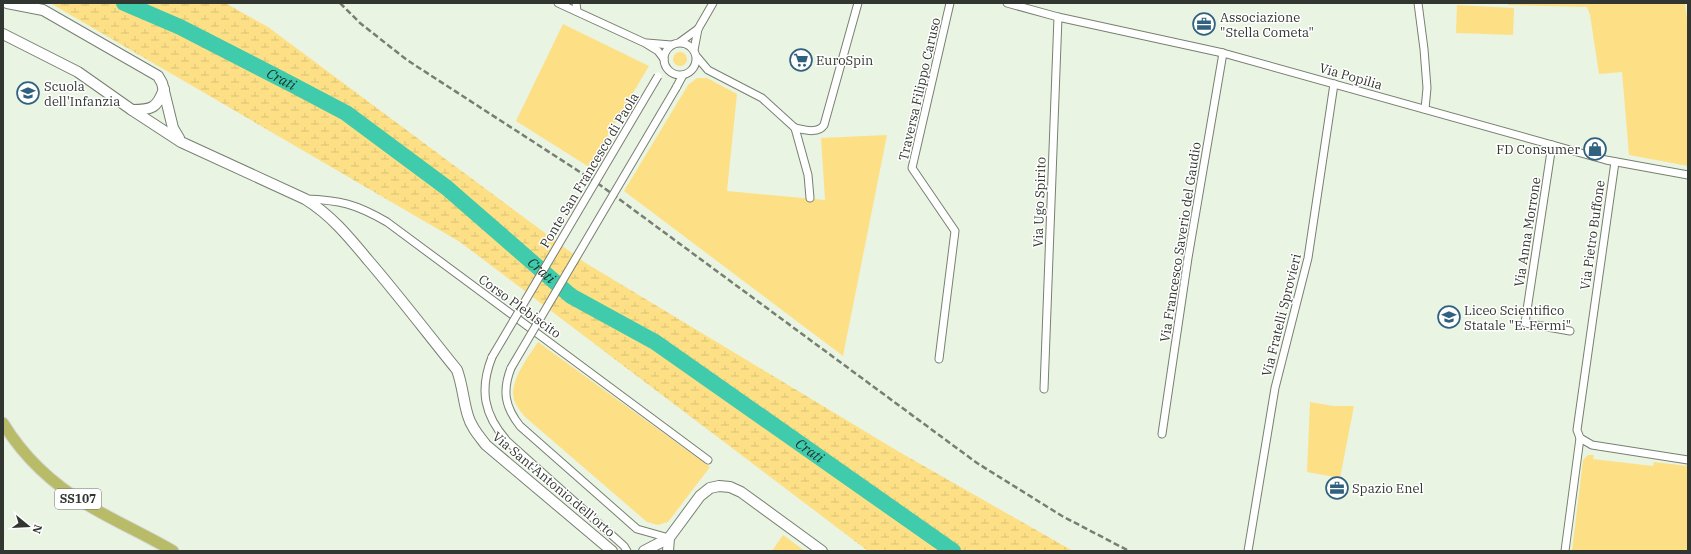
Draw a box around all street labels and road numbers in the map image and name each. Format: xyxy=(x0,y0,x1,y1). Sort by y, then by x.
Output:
street label: Traversa Filippo Caruso xyxy=(895,16,944,162)
street label: Via Popilia xyxy=(1317,59,1384,94)
street label: Ponte San Francesco di Paola xyxy=(536,89,643,251)
street label: Via Francesco Saverio del Gaudio xyxy=(1156,141,1205,343)
street label: Via Ugo Spirito xyxy=(1029,156,1050,248)
street label: Via Anna Morrone xyxy=(1510,176,1545,288)
street label: Via Pietro Buffone xyxy=(1576,179,1609,291)
street label: Via Fratelli Sprovieri xyxy=(1258,252,1305,378)
street label: Corso Plebiscito xyxy=(475,271,564,342)
street label: Via Sant'Antonio dell'orto xyxy=(489,428,619,541)
road number: SS107 xyxy=(55,489,101,509)

